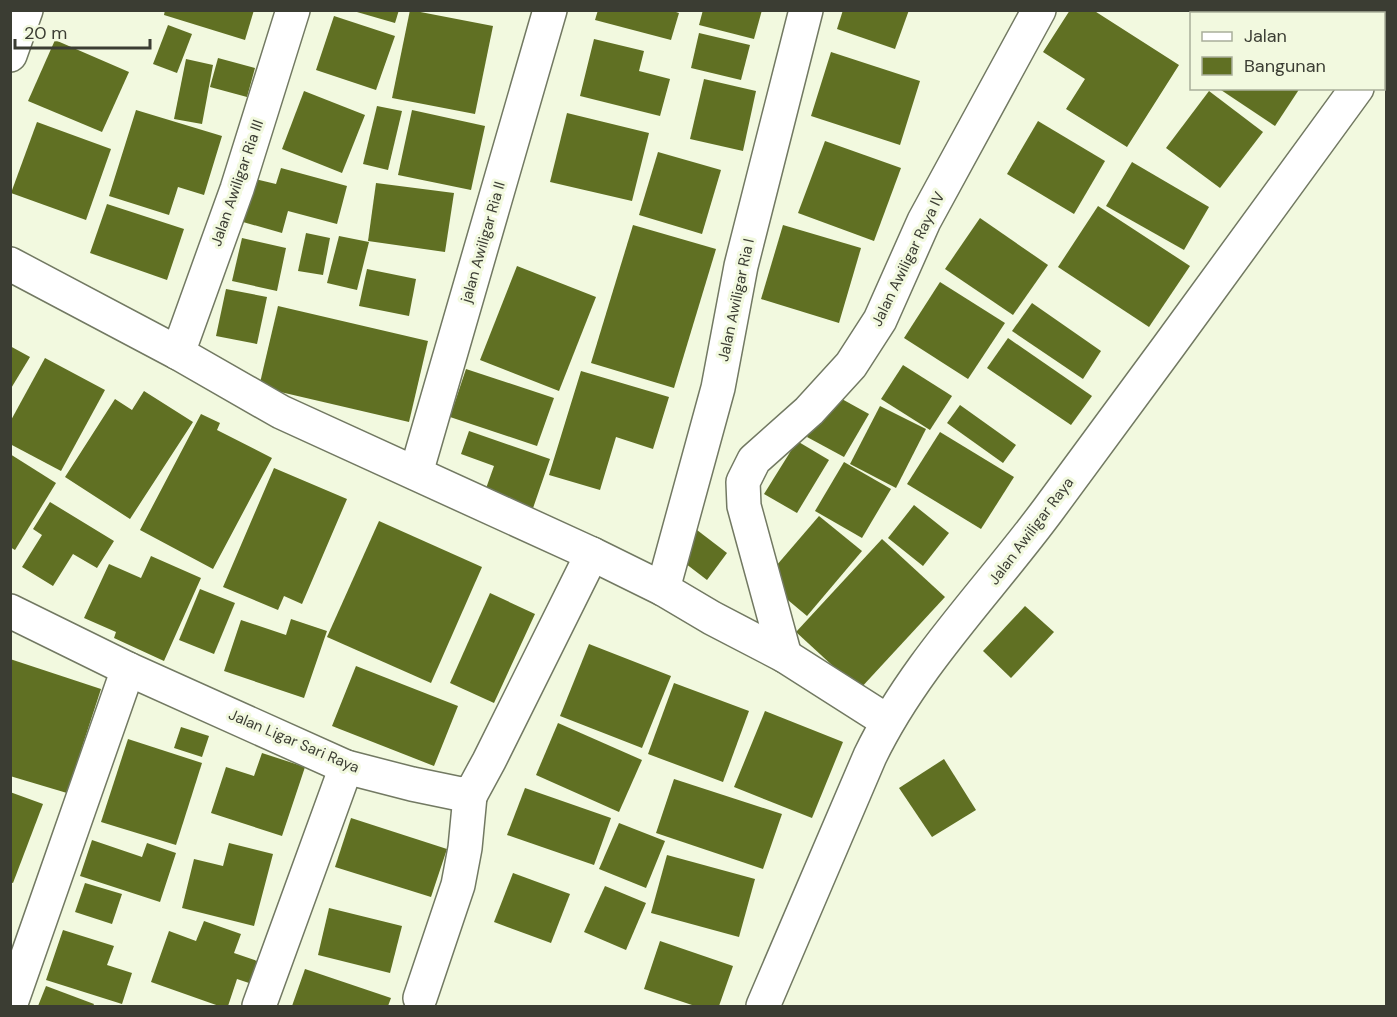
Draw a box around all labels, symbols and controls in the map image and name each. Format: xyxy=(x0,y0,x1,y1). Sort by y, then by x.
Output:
scale bar xyxy=(15,12,150,50)
legend xyxy=(1190,12,1385,90)
text: 20 m xyxy=(24,21,67,45)
text: Jalan xyxy=(1244,24,1287,48)
text: Bangunan xyxy=(1244,54,1326,78)
street label: Jalan Awiligar Ria III xyxy=(206,117,268,249)
street label: jalan Awiligar Ria II xyxy=(456,179,510,306)
street label: Jalan Awiligar Raya IV xyxy=(867,188,949,330)
street label: Jalan Awiligar Ria I xyxy=(713,237,759,363)
street label: Jalan Awiligar Raya xyxy=(984,473,1078,589)
street label: Jalan Ligar Sari Raya xyxy=(226,704,362,778)

